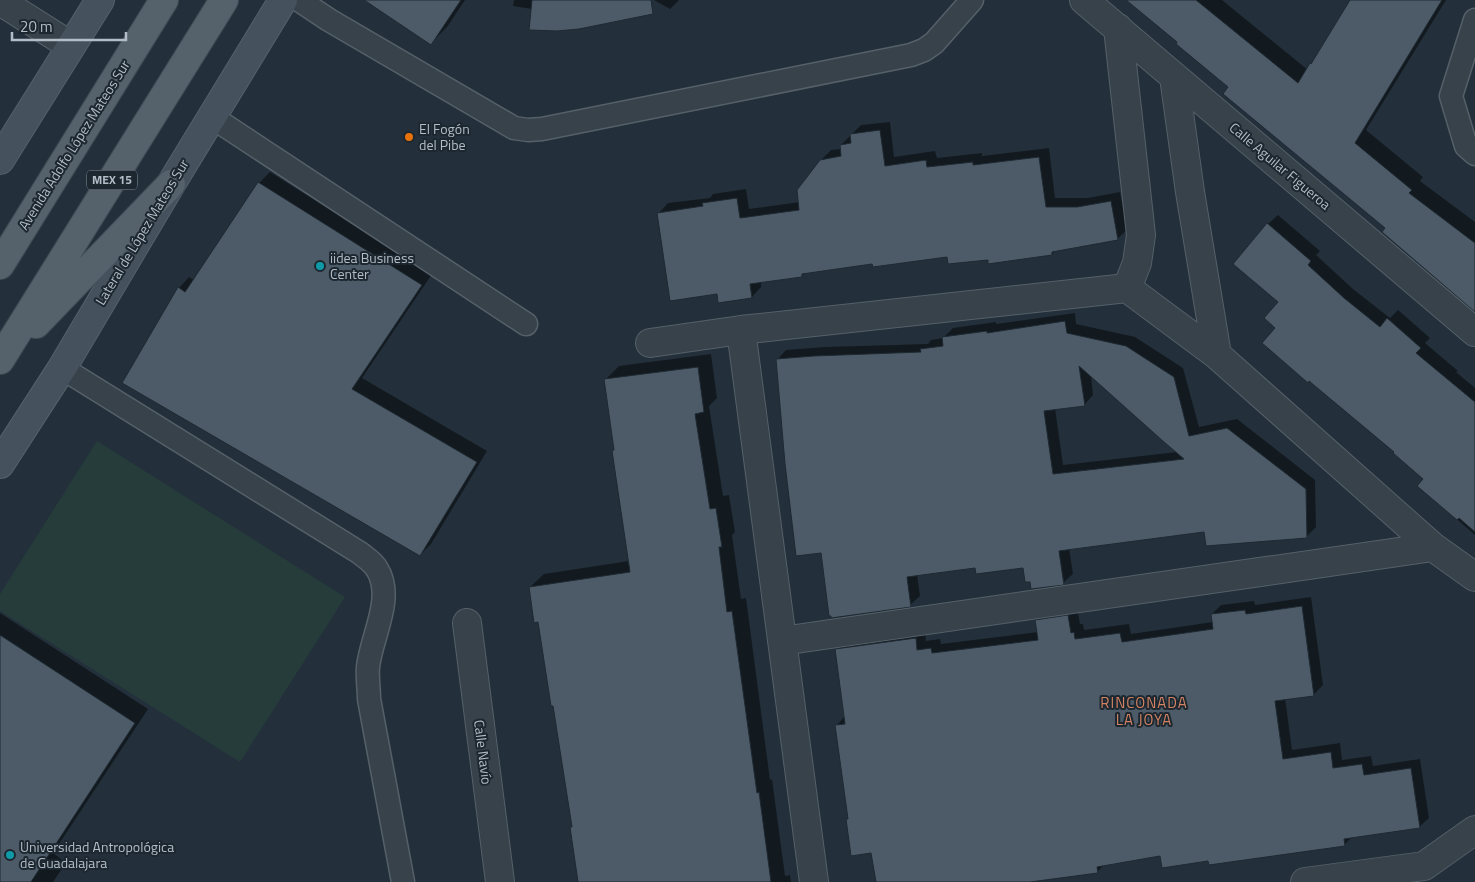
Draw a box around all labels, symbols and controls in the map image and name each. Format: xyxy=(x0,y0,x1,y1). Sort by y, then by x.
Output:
scale bar xyxy=(12,10,126,42)
text: 20 m xyxy=(20,15,53,38)
street label: Avenida Adolfo López Mateos Sur xyxy=(13,56,135,234)
street label: Calle Aguilar Figueroa xyxy=(1225,117,1336,214)
place label: El Fogón del Pibe xyxy=(419,118,470,155)
marker: El Fogón del Pibe xyxy=(403,131,415,143)
street label: Lateral de López Mateos Sur xyxy=(90,155,194,309)
road number: MEX 15 xyxy=(87,170,137,190)
place label: iidea Business Center xyxy=(330,247,414,284)
marker: iidea Business Center xyxy=(314,260,326,272)
district label: RINCONADA LA JOYA xyxy=(1100,691,1188,731)
street label: Calle Navío xyxy=(469,718,498,785)
place label: Universidad Antropológica de Guadalajara xyxy=(20,836,174,873)
marker: Universidad Antropológica de Guadalajara xyxy=(4,849,16,861)

